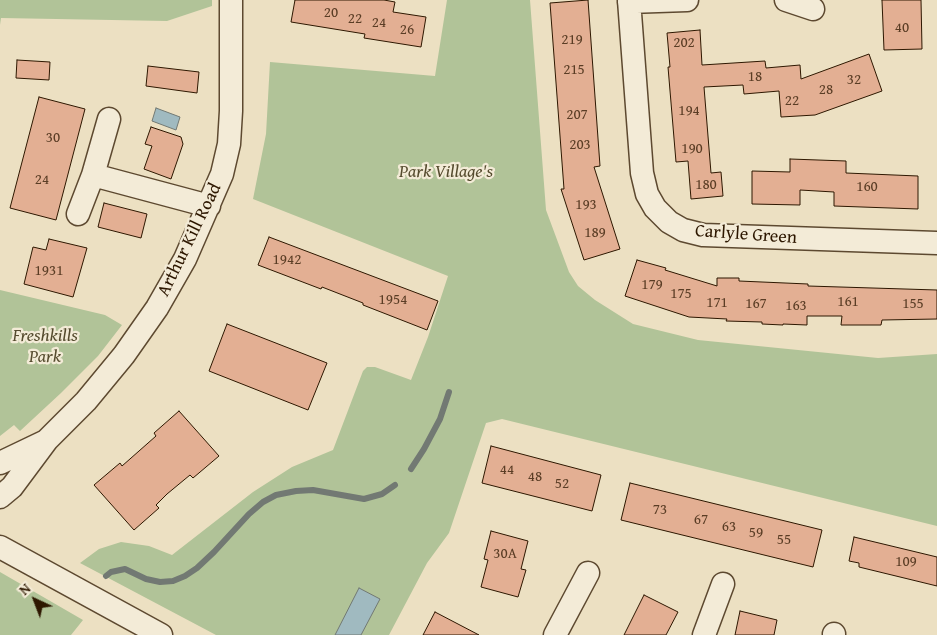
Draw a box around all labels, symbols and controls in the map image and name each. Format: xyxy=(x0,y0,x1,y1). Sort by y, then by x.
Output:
house number: 20 xyxy=(324,4,338,22)
house number: 22 xyxy=(348,10,362,28)
house number: 24 xyxy=(372,14,386,32)
house number: 40 xyxy=(895,19,909,37)
house number: 26 xyxy=(400,21,414,39)
house number: 219 xyxy=(561,31,583,49)
house number: 202 xyxy=(673,34,695,52)
house number: 215 xyxy=(563,61,585,79)
house number: 18 xyxy=(748,68,762,86)
house number: 32 xyxy=(847,71,861,89)
house number: 28 xyxy=(819,81,833,99)
house number: 22 xyxy=(785,92,799,110)
house number: 194 xyxy=(678,102,700,120)
house number: 207 xyxy=(566,106,588,124)
house number: 30 xyxy=(46,129,60,147)
house number: 203 xyxy=(569,136,591,154)
house number: 190 xyxy=(681,140,703,158)
park label: Park Village's xyxy=(399,161,493,183)
house number: 24 xyxy=(35,171,49,189)
house number: 180 xyxy=(695,176,717,194)
house number: 160 xyxy=(856,178,878,196)
street label: Arthur Kill Road xyxy=(153,180,227,300)
house number: 193 xyxy=(575,196,597,214)
street label: Carlyle Green xyxy=(694,221,798,249)
house number: 189 xyxy=(584,224,606,242)
house number: 1942 xyxy=(273,251,301,269)
house number: 1931 xyxy=(35,262,63,280)
house number: 179 xyxy=(641,276,663,294)
house number: 175 xyxy=(670,285,692,303)
house number: 1954 xyxy=(379,291,407,309)
house number: 161 xyxy=(837,293,859,311)
house number: 171 xyxy=(706,294,728,312)
house number: 167 xyxy=(745,295,767,313)
house number: 155 xyxy=(902,295,924,313)
house number: 163 xyxy=(785,297,807,315)
park label: Freshkills Park xyxy=(12,325,78,368)
house number: 44 xyxy=(500,461,514,479)
house number: 48 xyxy=(528,468,542,486)
house number: 52 xyxy=(555,475,569,493)
house number: 73 xyxy=(653,501,667,519)
house number: 67 xyxy=(694,511,708,529)
house number: 63 xyxy=(722,518,736,536)
house number: 59 xyxy=(749,524,763,542)
house number: 55 xyxy=(777,531,791,549)
house number: 30A xyxy=(493,545,517,563)
house number: 109 xyxy=(895,553,917,571)
north arrow xyxy=(10,575,60,625)
text: N xyxy=(15,579,35,600)

